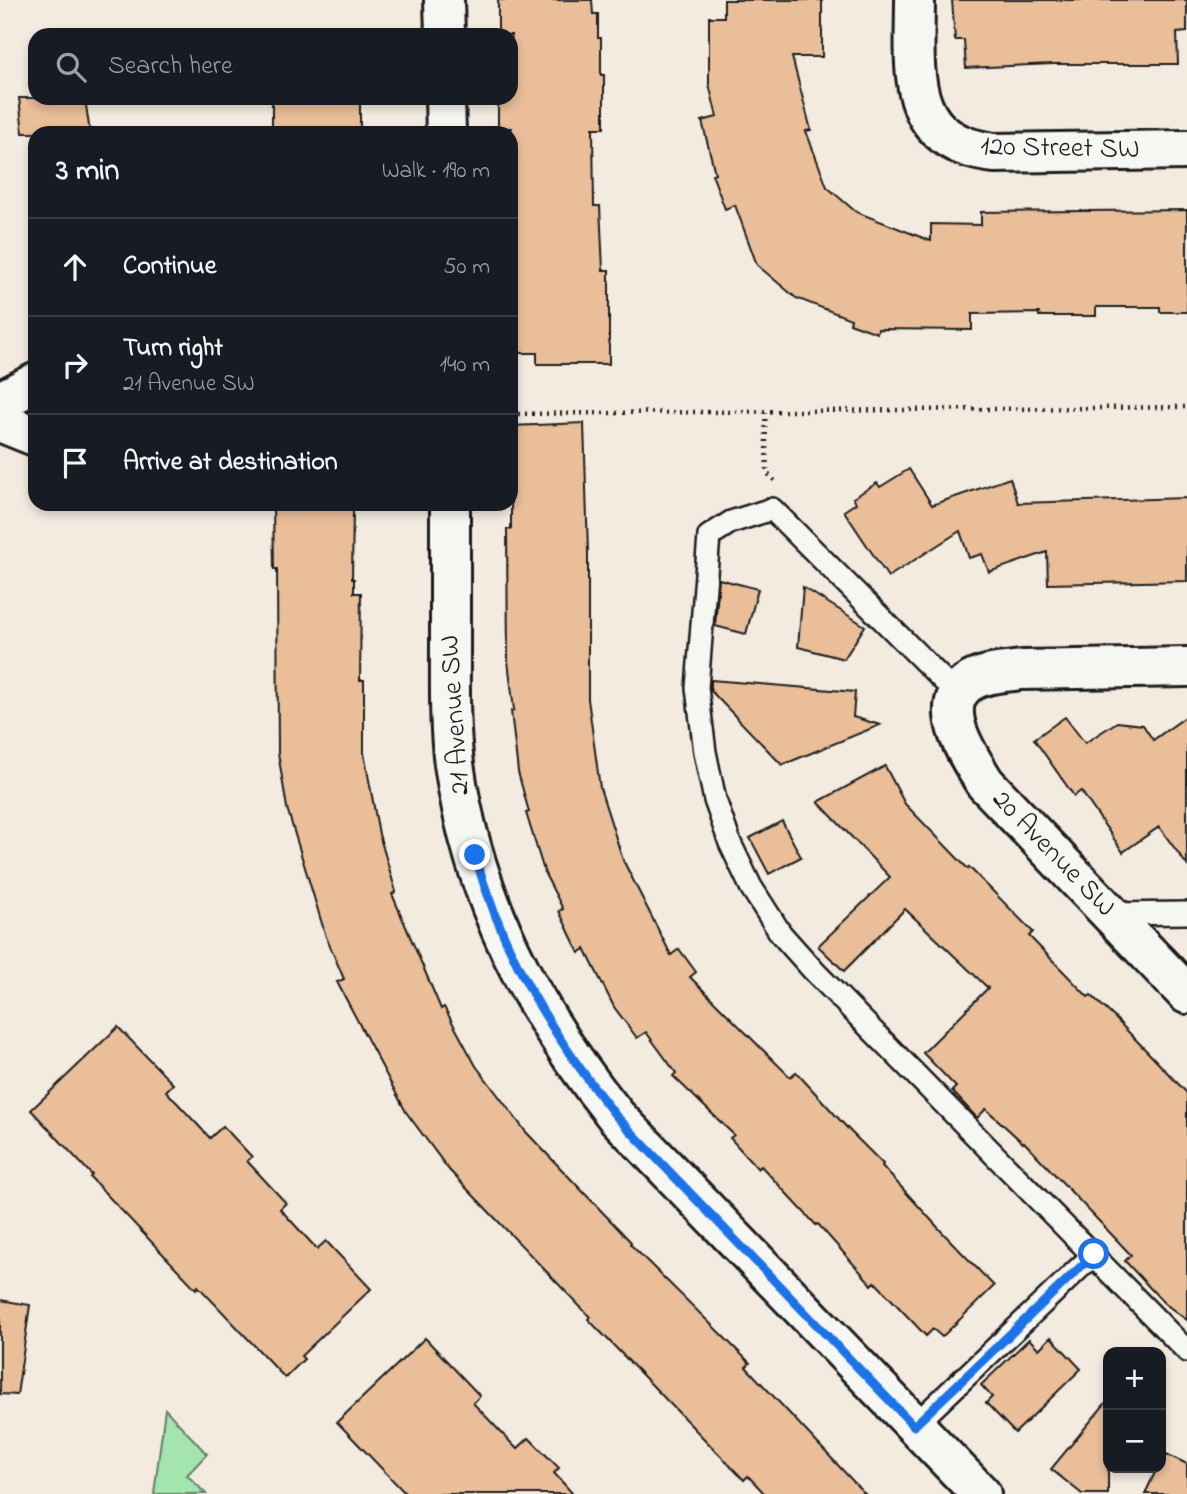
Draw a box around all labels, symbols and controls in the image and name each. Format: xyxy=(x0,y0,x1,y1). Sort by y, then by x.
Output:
search box xyxy=(28,28,518,105)
icon: search xyxy=(52,48,90,86)
text: Search here xyxy=(108,48,233,86)
street label: 120 Street SW xyxy=(980,127,1140,171)
text: 3 min xyxy=(56,150,119,194)
text: Walk · 190 m xyxy=(382,155,490,188)
icon: ahead xyxy=(56,248,94,286)
text: Continue xyxy=(123,248,216,286)
text: 50 m xyxy=(443,251,490,284)
text: Turn right xyxy=(123,330,223,368)
icon: right xyxy=(56,346,94,384)
text: 140 m xyxy=(440,349,490,382)
text: 21 Avenue SW xyxy=(123,368,255,401)
icon: arrive xyxy=(56,444,94,482)
text: Arrive at destination xyxy=(123,444,338,482)
street label: 21 Avenue SW xyxy=(430,634,482,796)
street label: 20 Avenue SW xyxy=(981,781,1125,927)
route end xyxy=(459,839,490,870)
route start xyxy=(1078,1238,1109,1269)
map controls xyxy=(1103,1347,1166,1473)
button: + xyxy=(1103,1347,1166,1410)
button: − xyxy=(1103,1410,1166,1473)

